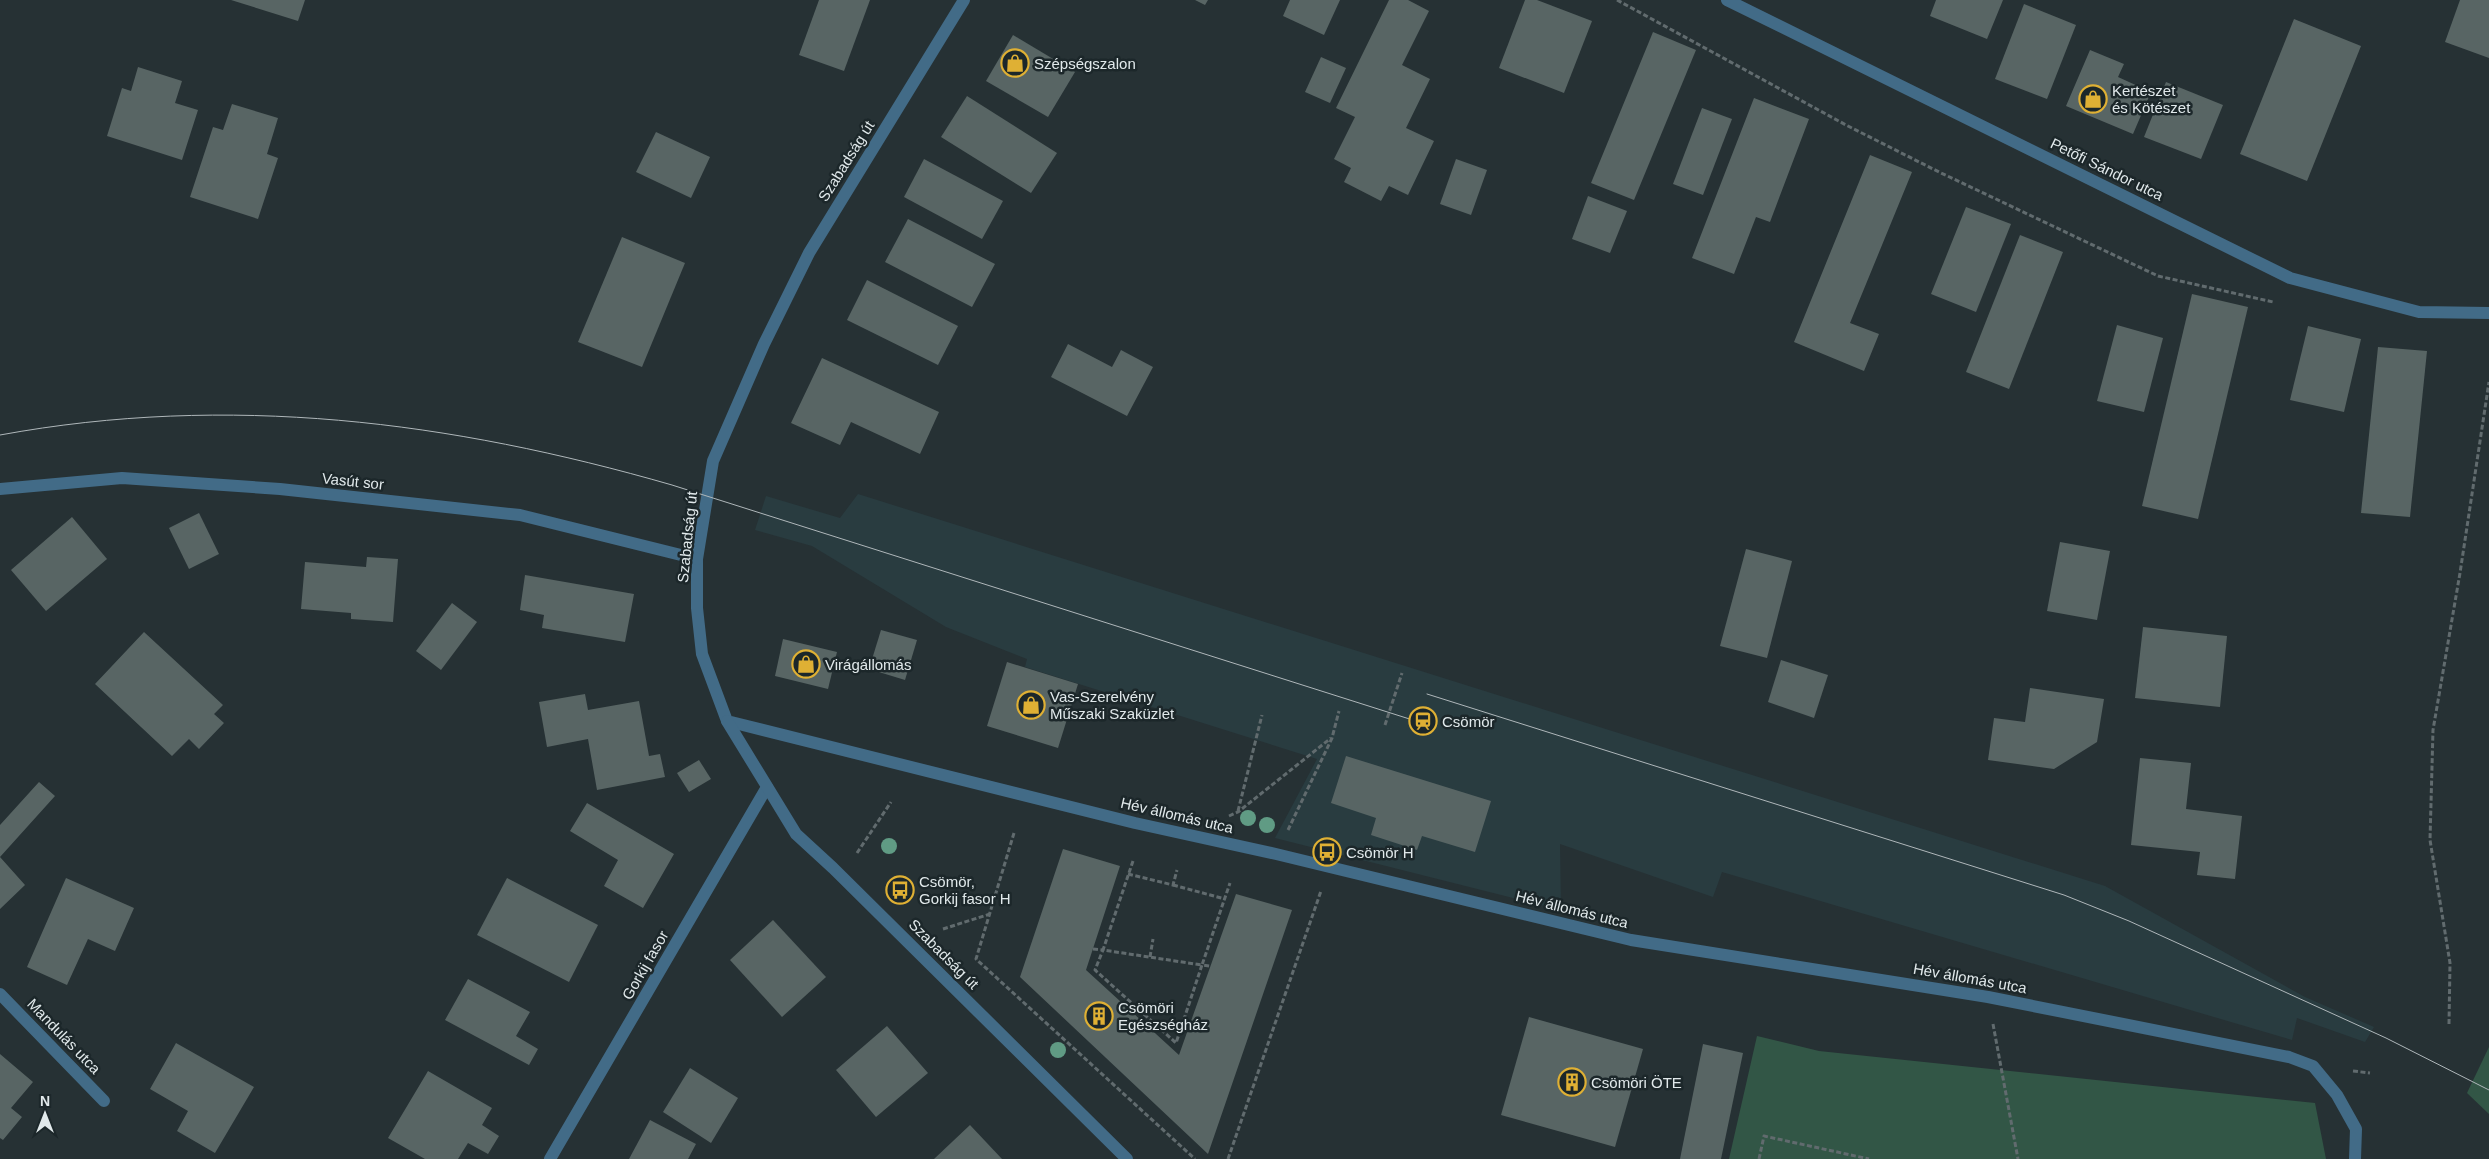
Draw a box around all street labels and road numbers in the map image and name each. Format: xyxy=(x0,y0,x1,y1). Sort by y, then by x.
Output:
street label: Szabadság út xyxy=(814,117,878,204)
street label: Petőfi Sándor utca xyxy=(2048,134,2167,204)
street label: Vasút sor xyxy=(321,469,385,493)
street label: Szabadság út xyxy=(674,490,700,584)
street label: Hév állomás utca xyxy=(1119,794,1236,836)
street label: Hév állomás utca xyxy=(1514,887,1631,931)
street label: Szabadság út xyxy=(906,916,983,993)
street label: Gorkij fasor xyxy=(618,928,672,1002)
street label: Hév állomás utca xyxy=(1912,960,2029,996)
street label: Mandulás utca xyxy=(24,995,104,1077)

